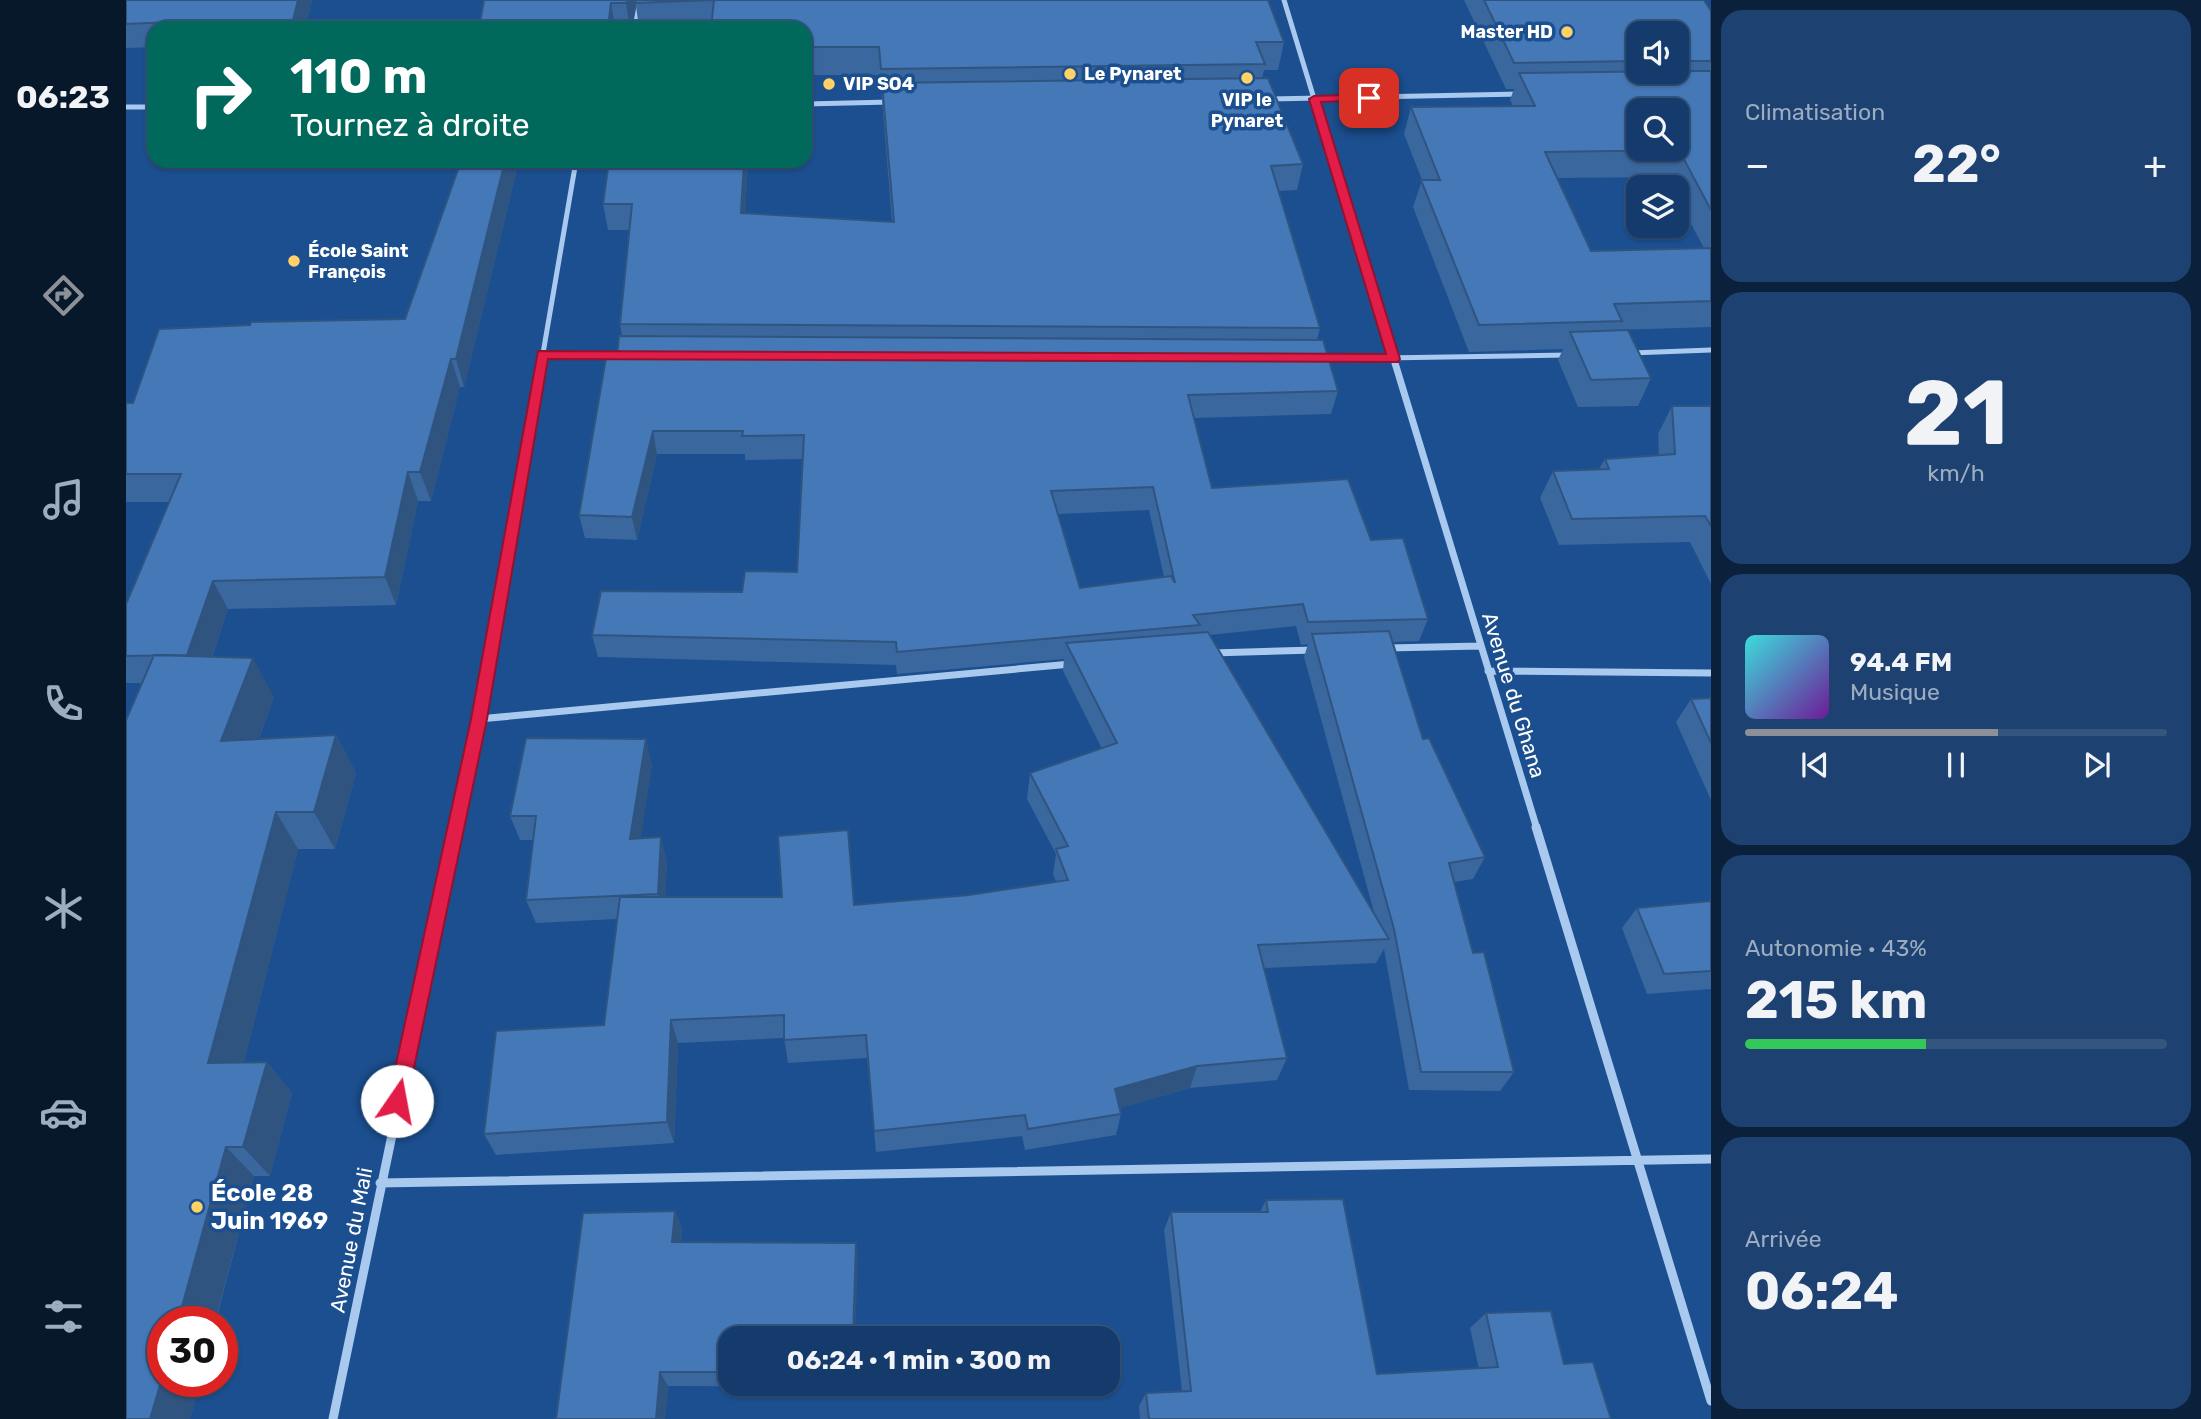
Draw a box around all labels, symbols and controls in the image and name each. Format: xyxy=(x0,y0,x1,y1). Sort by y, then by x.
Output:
place label: Master HD xyxy=(1461,21,1553,43)
map controls xyxy=(1626,21,1689,238)
button: sound xyxy=(1626,21,1689,84)
marker: Master HD xyxy=(1559,24,1575,40)
text: 110 m xyxy=(290,47,427,105)
icon: right xyxy=(175,49,266,140)
place label: Le Pynaret xyxy=(1084,63,1181,85)
marker: Le Pynaret xyxy=(1062,66,1078,82)
pin xyxy=(1339,68,1399,128)
marker: VIP le Pynaret xyxy=(1239,70,1255,86)
place label: VIP SO4 xyxy=(843,73,914,95)
marker: VIP SO4 xyxy=(821,76,837,92)
text: 06:23 xyxy=(16,78,110,116)
icon: arrive xyxy=(1350,79,1388,117)
place label: VIP le Pynaret xyxy=(1211,89,1283,132)
button: search xyxy=(1626,98,1689,161)
text: Climatisation xyxy=(1745,98,1885,126)
text: Tournez à droite xyxy=(290,106,530,144)
text: 22° xyxy=(1912,133,2001,195)
text: − xyxy=(1745,142,1770,188)
text: + xyxy=(2143,142,2167,188)
button: layers xyxy=(1626,175,1689,238)
place label: École Saint François xyxy=(308,240,408,283)
marker: École Saint François xyxy=(286,253,302,269)
icon: directions xyxy=(39,271,88,320)
text: 21 xyxy=(1904,359,2008,467)
text: km/h xyxy=(1927,459,1985,487)
icon: music xyxy=(39,475,88,524)
street label: Avenue du Ghana xyxy=(1477,609,1551,781)
text: 94.4 FM xyxy=(1850,647,1952,678)
text: Musique xyxy=(1850,678,1940,706)
icon: phone xyxy=(39,679,88,728)
icon: previous xyxy=(1796,746,1834,784)
icon: pause xyxy=(1937,746,1975,784)
icon: next xyxy=(2078,746,2116,784)
icon: climate xyxy=(39,884,88,933)
text: Autonomie · 43% xyxy=(1745,934,1927,962)
text: 215 km xyxy=(1745,969,1927,1031)
position arrow xyxy=(360,1064,434,1138)
icon: car xyxy=(39,1088,88,1137)
street label: Avenue du Mali xyxy=(325,1165,377,1315)
place label: École 28 Juin 1969 xyxy=(211,1179,328,1235)
marker: École 28 Juin 1969 xyxy=(189,1199,205,1215)
text: Arrivée xyxy=(1745,1225,1822,1253)
text: 06:24 xyxy=(1745,1260,1898,1322)
icon: filters xyxy=(39,1292,88,1341)
speed limit sign: 30 xyxy=(147,1306,238,1397)
text: 06:24 · 1 min · 300 m xyxy=(787,1345,1051,1376)

